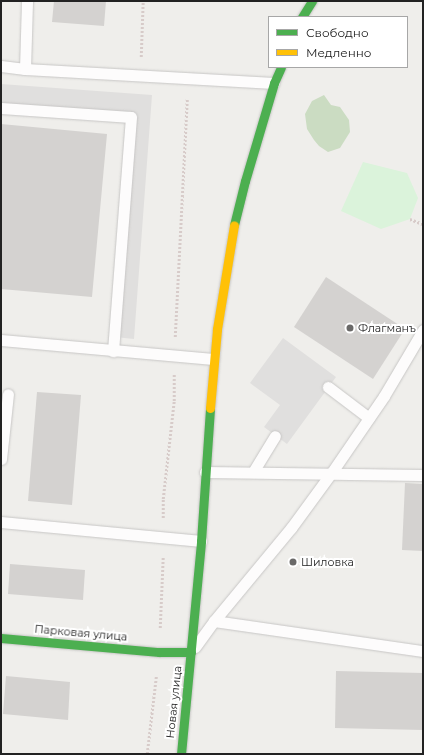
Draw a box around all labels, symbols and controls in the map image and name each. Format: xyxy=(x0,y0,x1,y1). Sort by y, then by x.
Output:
legend xyxy=(268,16,408,68)
text: Свободно xyxy=(306,25,369,40)
text: Медленно xyxy=(306,45,371,60)
place label: Флагманъ xyxy=(358,321,416,335)
marker: Флагманъ xyxy=(345,323,355,333)
place label: Шиловка xyxy=(301,555,354,569)
marker: Шиловка xyxy=(288,557,298,567)
street label: Парковая улица xyxy=(34,622,128,644)
street label: Новая улица xyxy=(164,665,184,739)

